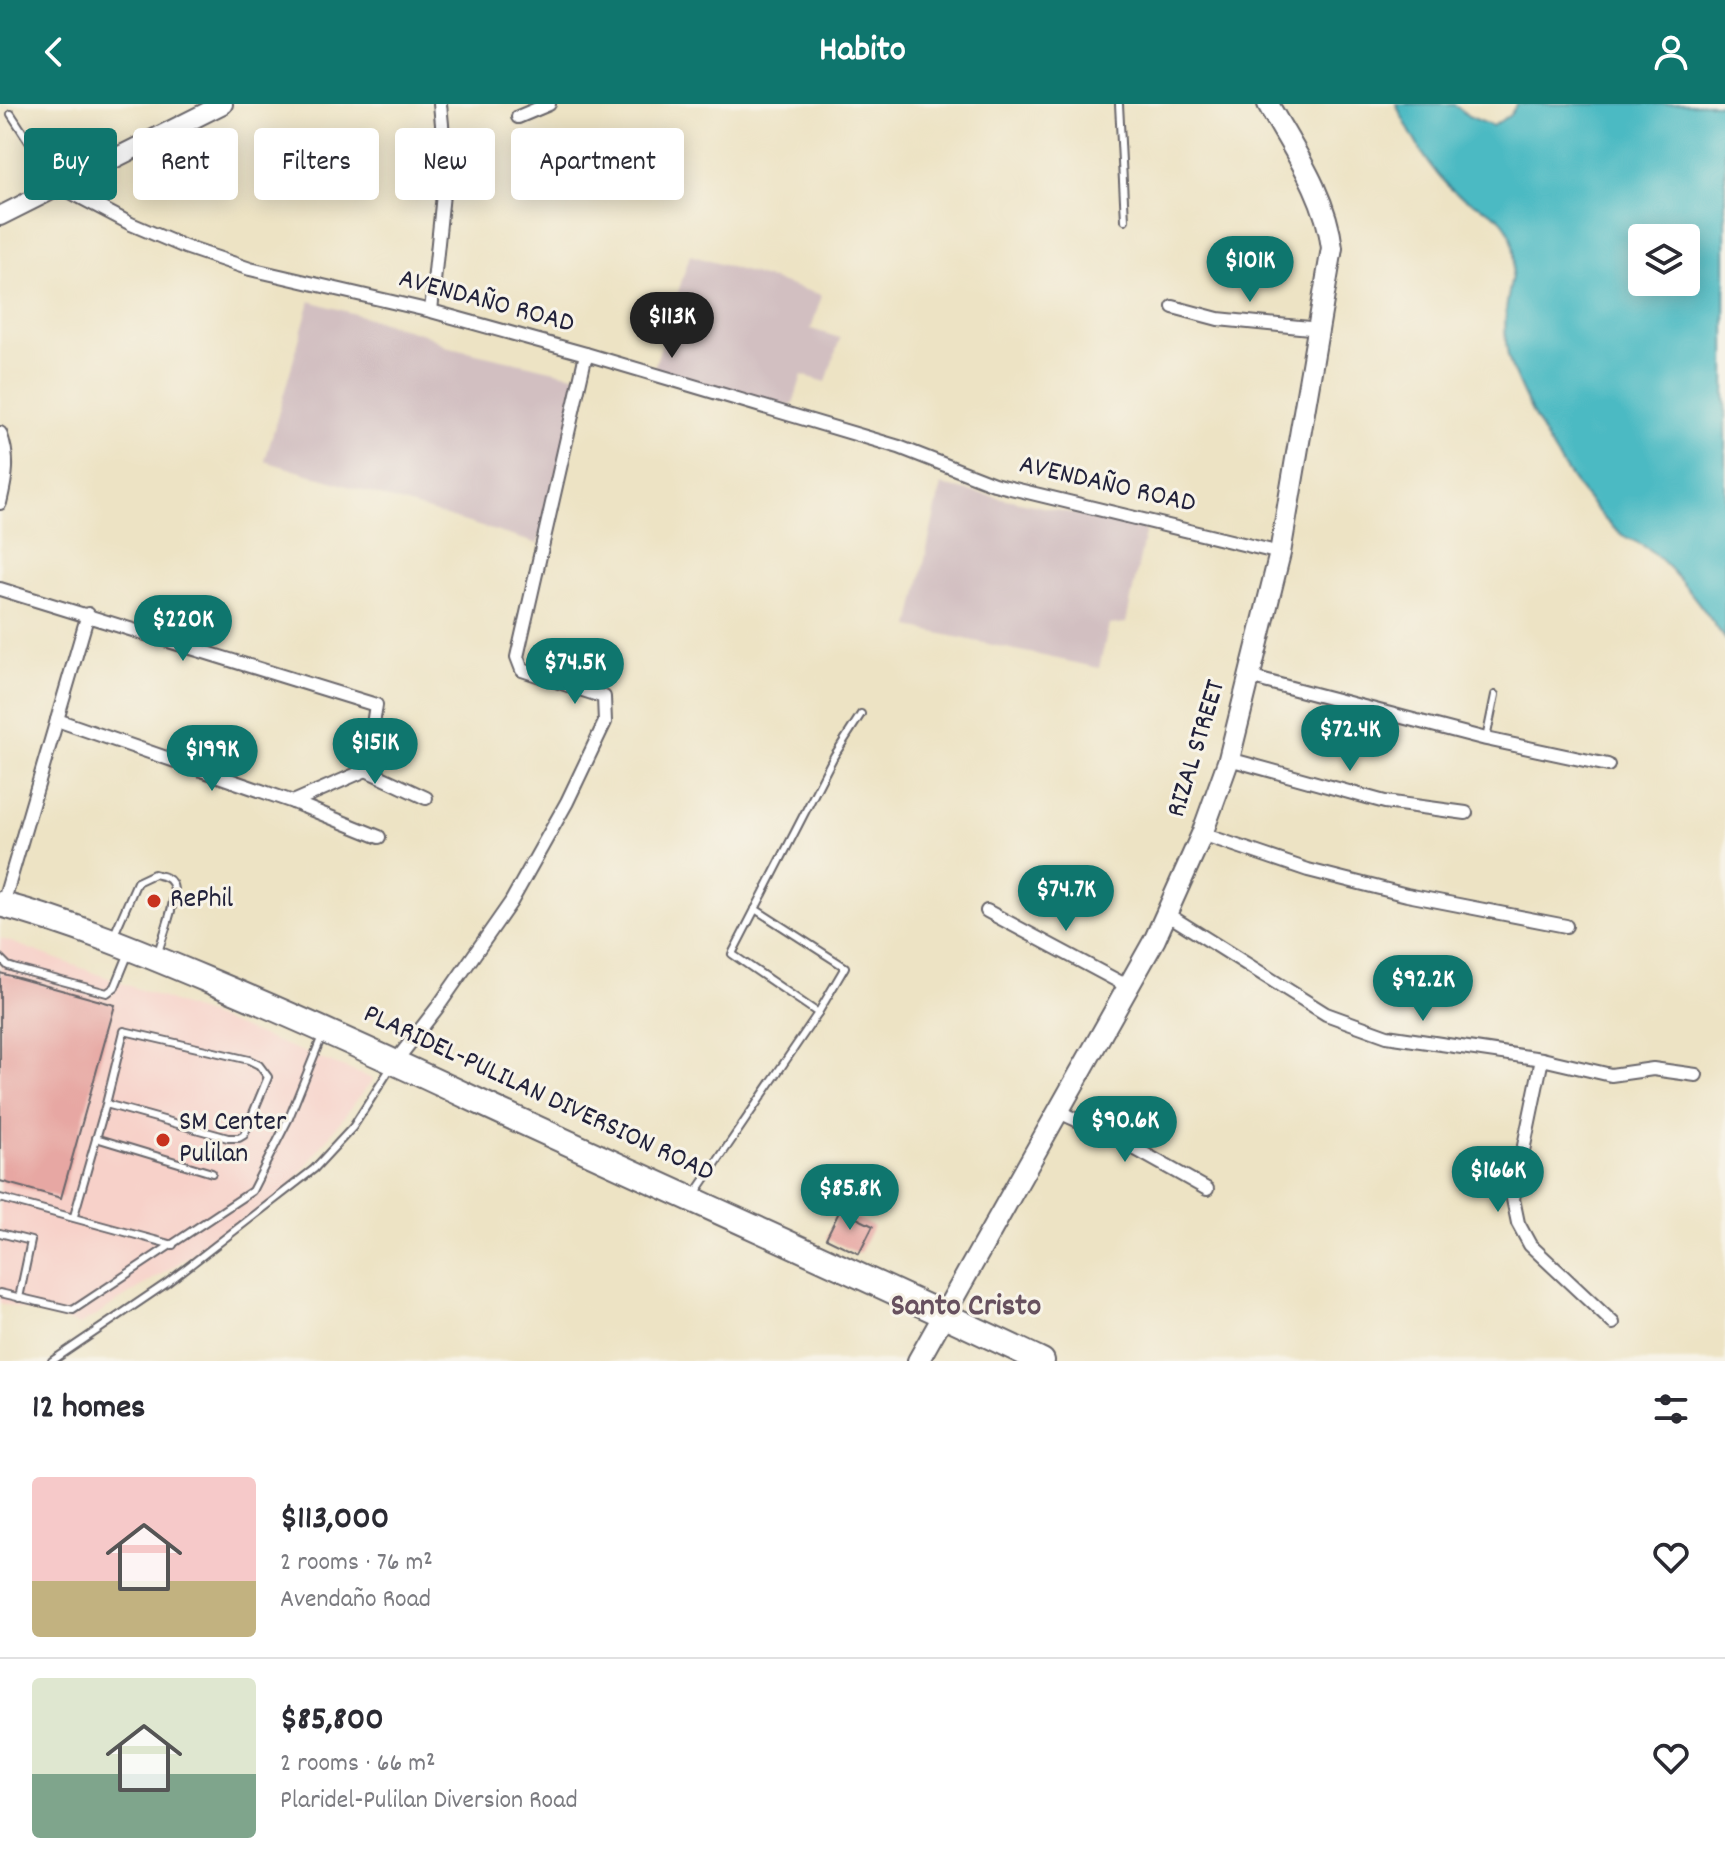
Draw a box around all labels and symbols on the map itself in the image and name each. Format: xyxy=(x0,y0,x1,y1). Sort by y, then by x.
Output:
pin: $101K xyxy=(1194,236,1306,304)
street label: AVENDAÑO ROAD xyxy=(394,260,578,346)
pin: $113K xyxy=(616,292,728,360)
street label: AVENDAÑO ROAD xyxy=(1015,446,1199,526)
pin: $220K xyxy=(127,595,239,663)
pin: $74.5K xyxy=(510,638,640,706)
street label: RIZAL STREET xyxy=(1158,675,1238,823)
pin: $72.4K xyxy=(1285,705,1415,773)
pin: $151K xyxy=(319,718,431,786)
pin: $199K xyxy=(156,725,268,793)
pin: $74.7K xyxy=(1001,865,1131,933)
place label: RePhil xyxy=(170,881,234,921)
marker: RePhil xyxy=(145,892,163,910)
pin: $92.2K xyxy=(1358,955,1488,1023)
street label: PLARIDEL-PULILAN DIVERSION ROAD xyxy=(356,996,720,1194)
pin: $90.6K xyxy=(1060,1096,1190,1164)
place label: SM Center Pulilan xyxy=(179,1104,287,1176)
marker: SM Center Pulilan xyxy=(154,1131,172,1149)
pin: $166K xyxy=(1442,1146,1554,1214)
pin: $85.8K xyxy=(785,1164,915,1232)
district label: Santo Cristo xyxy=(891,1285,1041,1331)

